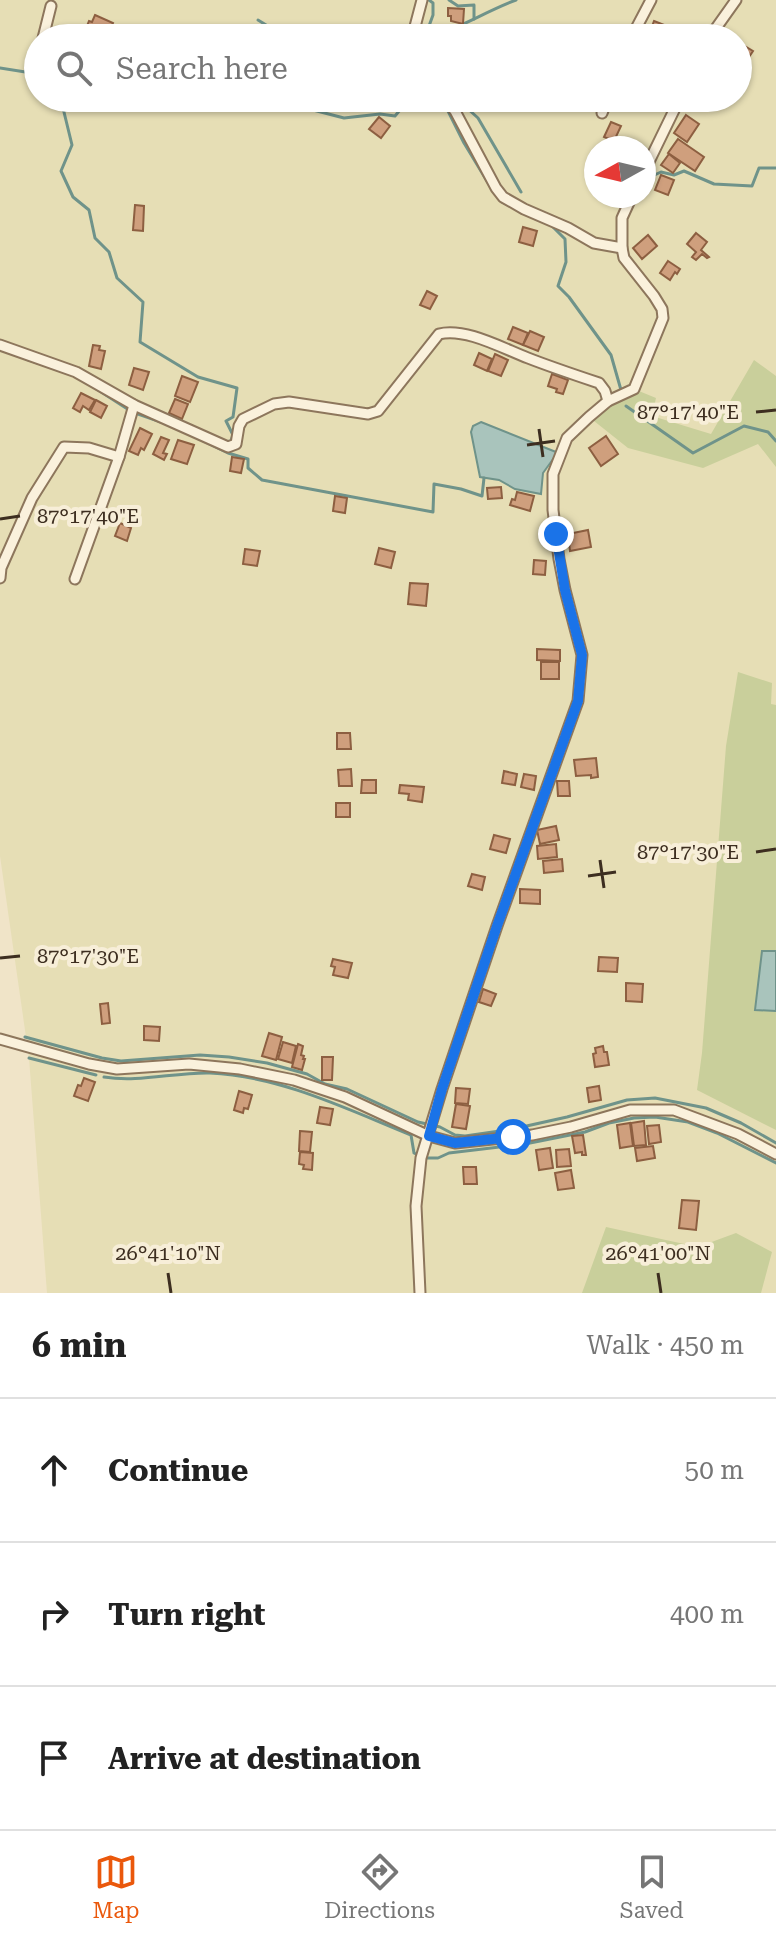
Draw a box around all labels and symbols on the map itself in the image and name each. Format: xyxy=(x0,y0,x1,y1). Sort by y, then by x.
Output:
north arrow xyxy=(584,136,656,208)
text: 87°17'40"E xyxy=(637,400,739,424)
text: 87°17'40"E xyxy=(37,504,139,528)
route end xyxy=(538,516,574,552)
text: 87°17'30"E xyxy=(637,840,739,864)
text: 87°17'30"E xyxy=(37,944,139,968)
route start xyxy=(495,1119,531,1155)
text: 26°41'10"N xyxy=(115,1241,221,1265)
text: 26°41'00"N xyxy=(605,1241,711,1265)

